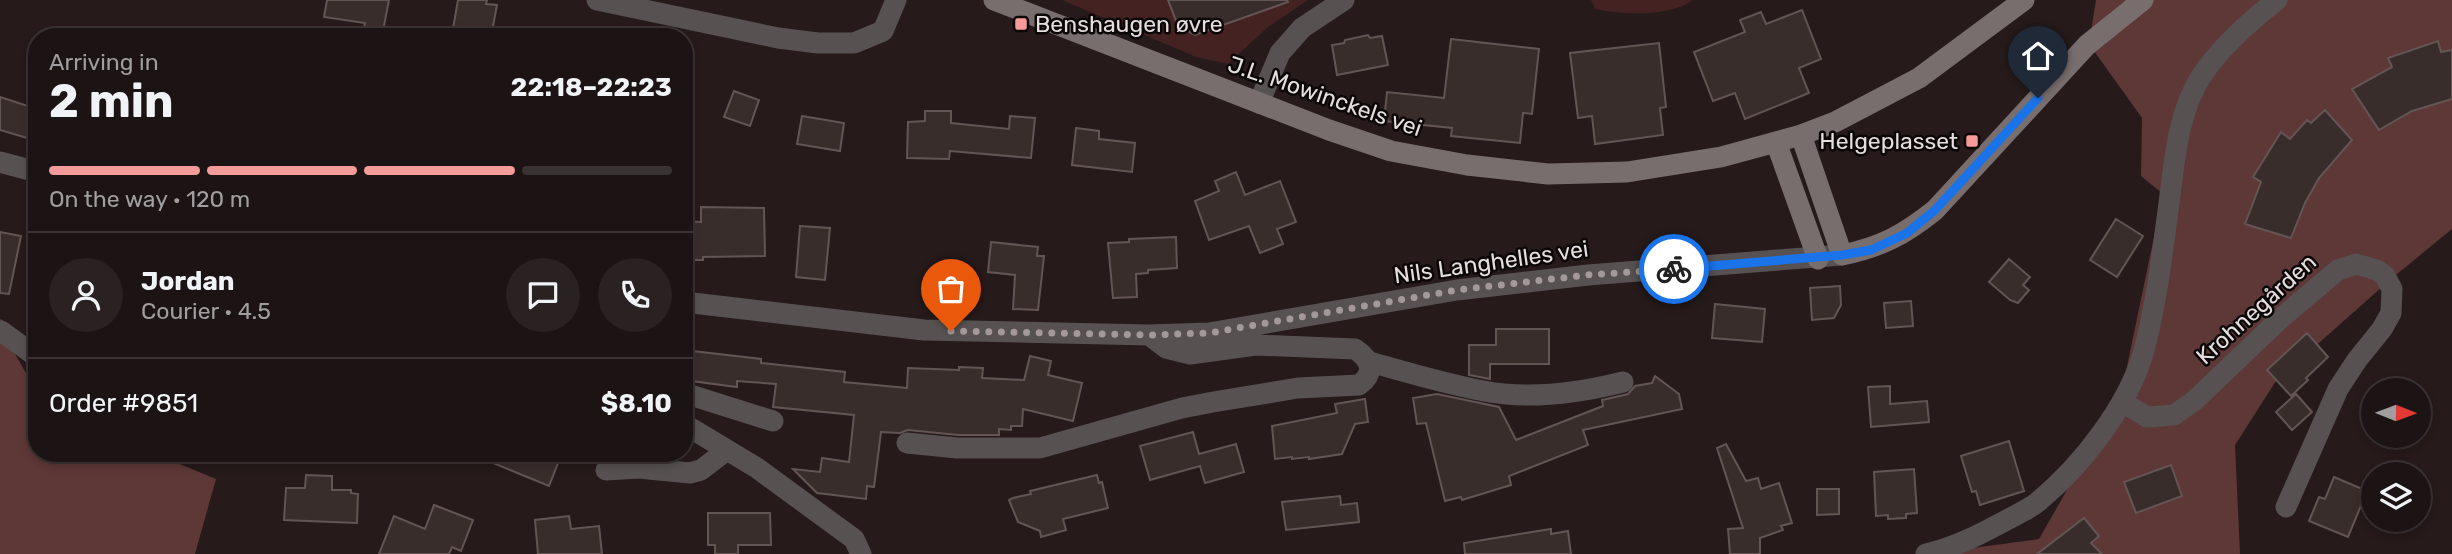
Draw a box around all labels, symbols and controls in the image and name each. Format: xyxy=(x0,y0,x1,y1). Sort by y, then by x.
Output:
place label: Benshaugen øvre xyxy=(1035,10,1223,38)
marker: Benshaugen øvre xyxy=(1013,16,1029,32)
pin xyxy=(2008,26,2068,98)
icon: home xyxy=(2019,37,2057,75)
text: Arriving in xyxy=(49,48,159,76)
street label: J.L. Mowinckels vei xyxy=(1224,50,1426,142)
text: 22:18–22:23 xyxy=(511,72,672,103)
text: 2 min xyxy=(49,74,174,129)
place label: Helgeplasset xyxy=(1819,127,1958,155)
marker: Helgeplasset xyxy=(1964,133,1980,149)
text: On the way · 120 m xyxy=(49,185,250,213)
street label: Nils Langhelles vei xyxy=(1392,234,1590,290)
courier xyxy=(1639,234,1709,304)
street label: Krohnegården xyxy=(2190,248,2322,370)
icon: bike xyxy=(1655,250,1693,288)
button: person xyxy=(49,258,123,332)
button: chat xyxy=(506,258,580,332)
button: phone xyxy=(598,258,672,332)
pin xyxy=(921,259,981,331)
text: Jordan xyxy=(141,266,234,297)
icon: bag xyxy=(932,270,970,308)
text: Courier · 4.5 xyxy=(141,297,271,325)
north arrow xyxy=(2361,378,2431,448)
map controls xyxy=(2361,378,2431,532)
text: Order #9851 xyxy=(49,388,198,419)
text: $8.10 xyxy=(601,388,672,419)
button: layers xyxy=(2361,462,2431,532)

